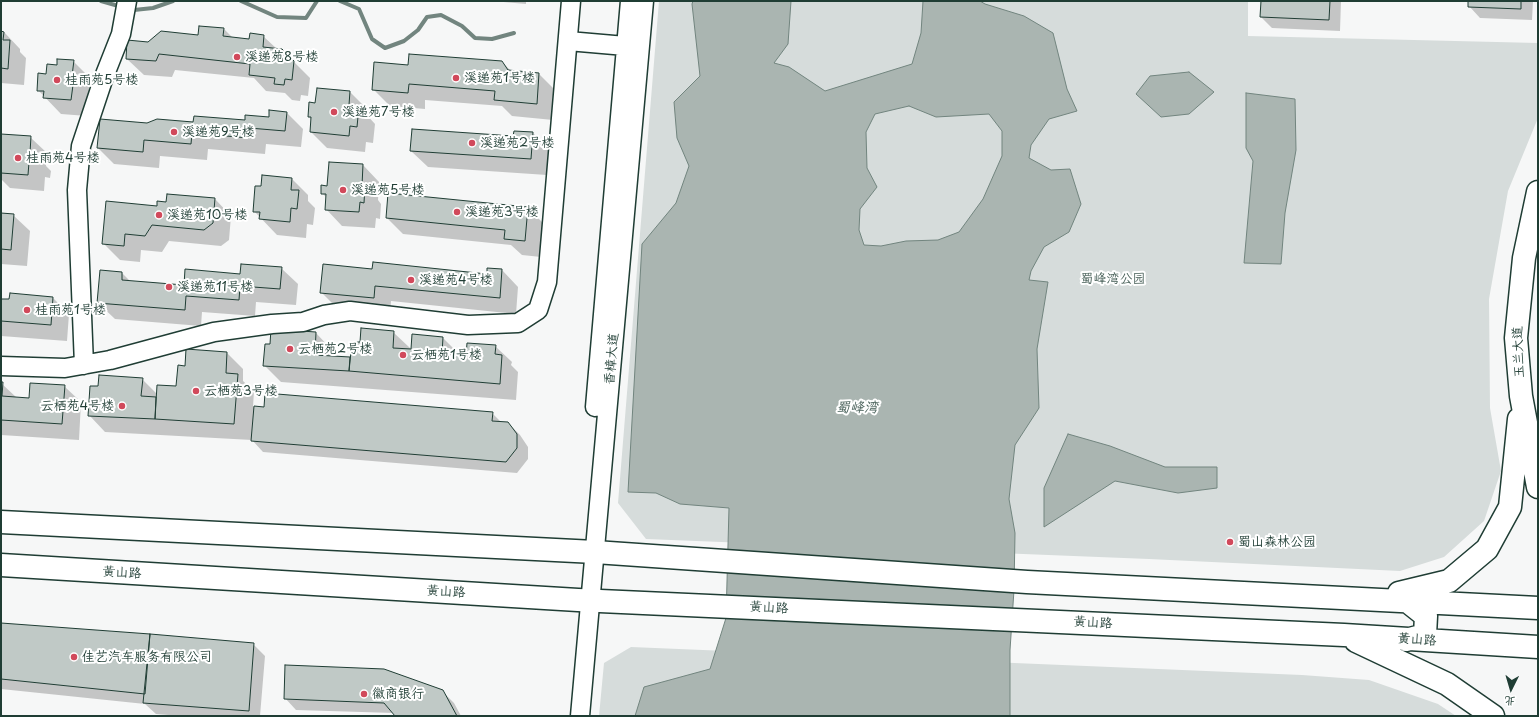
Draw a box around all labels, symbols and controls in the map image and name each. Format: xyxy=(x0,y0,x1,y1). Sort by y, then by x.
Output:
place label: 溪递苑8号楼 xyxy=(245,49,318,65)
marker: 溪递苑8号楼 xyxy=(232,52,242,62)
place label: 溪递苑1号楼 xyxy=(464,70,535,86)
place label: 桂雨苑5号楼 xyxy=(65,72,138,88)
marker: 溪递苑1号楼 xyxy=(451,73,461,83)
marker: 桂雨苑5号楼 xyxy=(52,75,62,85)
place label: 溪递苑7号楼 xyxy=(342,104,414,120)
marker: 溪递苑7号楼 xyxy=(329,107,339,117)
place label: 溪递苑9号楼 xyxy=(182,124,255,140)
marker: 溪递苑9号楼 xyxy=(169,127,179,137)
place label: 溪递苑2号楼 xyxy=(480,135,554,151)
marker: 溪递苑2号楼 xyxy=(467,138,477,148)
place label: 桂雨苑4号楼 xyxy=(26,150,100,166)
marker: 桂雨苑4号楼 xyxy=(13,153,23,163)
place label: 溪递苑5号楼 xyxy=(351,182,424,198)
marker: 溪递苑5号楼 xyxy=(338,185,348,195)
place label: 溪递苑3号楼 xyxy=(465,204,539,220)
place label: 溪递苑10号楼 xyxy=(167,207,247,223)
marker: 溪递苑3号楼 xyxy=(452,207,462,217)
marker: 溪递苑10号楼 xyxy=(154,210,164,220)
park label: 蜀峰湾公园 xyxy=(1081,271,1145,287)
place label: 溪递苑4号楼 xyxy=(419,272,493,288)
marker: 溪递苑4号楼 xyxy=(406,275,416,285)
place label: 溪递苑11号楼 xyxy=(177,279,253,295)
marker: 溪递苑11号楼 xyxy=(164,282,174,292)
place label: 桂雨苑1号楼 xyxy=(35,302,106,318)
marker: 桂雨苑1号楼 xyxy=(22,305,32,315)
street label: 玉兰大道 xyxy=(1510,326,1528,378)
street label: 香樟大道 xyxy=(602,332,622,386)
place label: 云栖苑2号楼 xyxy=(298,341,372,357)
marker: 云栖苑2号楼 xyxy=(285,344,295,354)
place label: 云栖苑1号楼 xyxy=(411,347,482,363)
marker: 云栖苑1号楼 xyxy=(398,350,408,360)
place label: 云栖苑3号楼 xyxy=(204,383,278,399)
marker: 云栖苑3号楼 xyxy=(191,386,201,396)
place label: 云栖苑4号楼 xyxy=(40,398,114,414)
water label: 蜀峰湾 xyxy=(836,400,878,416)
marker: 云栖苑4号楼 xyxy=(117,401,127,411)
place label: 蜀山森林公园 xyxy=(1238,534,1316,550)
marker: 蜀山森林公园 xyxy=(1225,537,1235,547)
street label: 黄山路 xyxy=(102,564,142,582)
street label: 黄山路 xyxy=(426,583,466,601)
street label: 黄山路 xyxy=(749,599,789,617)
street label: 黄山路 xyxy=(1073,614,1113,632)
street label: 黄山路 xyxy=(1397,631,1437,649)
place label: 佳艺汽车服务有限公司 xyxy=(82,649,212,665)
marker: 佳艺汽车服务有限公司 xyxy=(69,652,79,662)
north arrow xyxy=(1491,669,1531,709)
place label: 徽商银行 xyxy=(372,686,424,702)
marker: 徽商银行 xyxy=(359,689,369,699)
text: 北 xyxy=(1504,693,1516,710)

